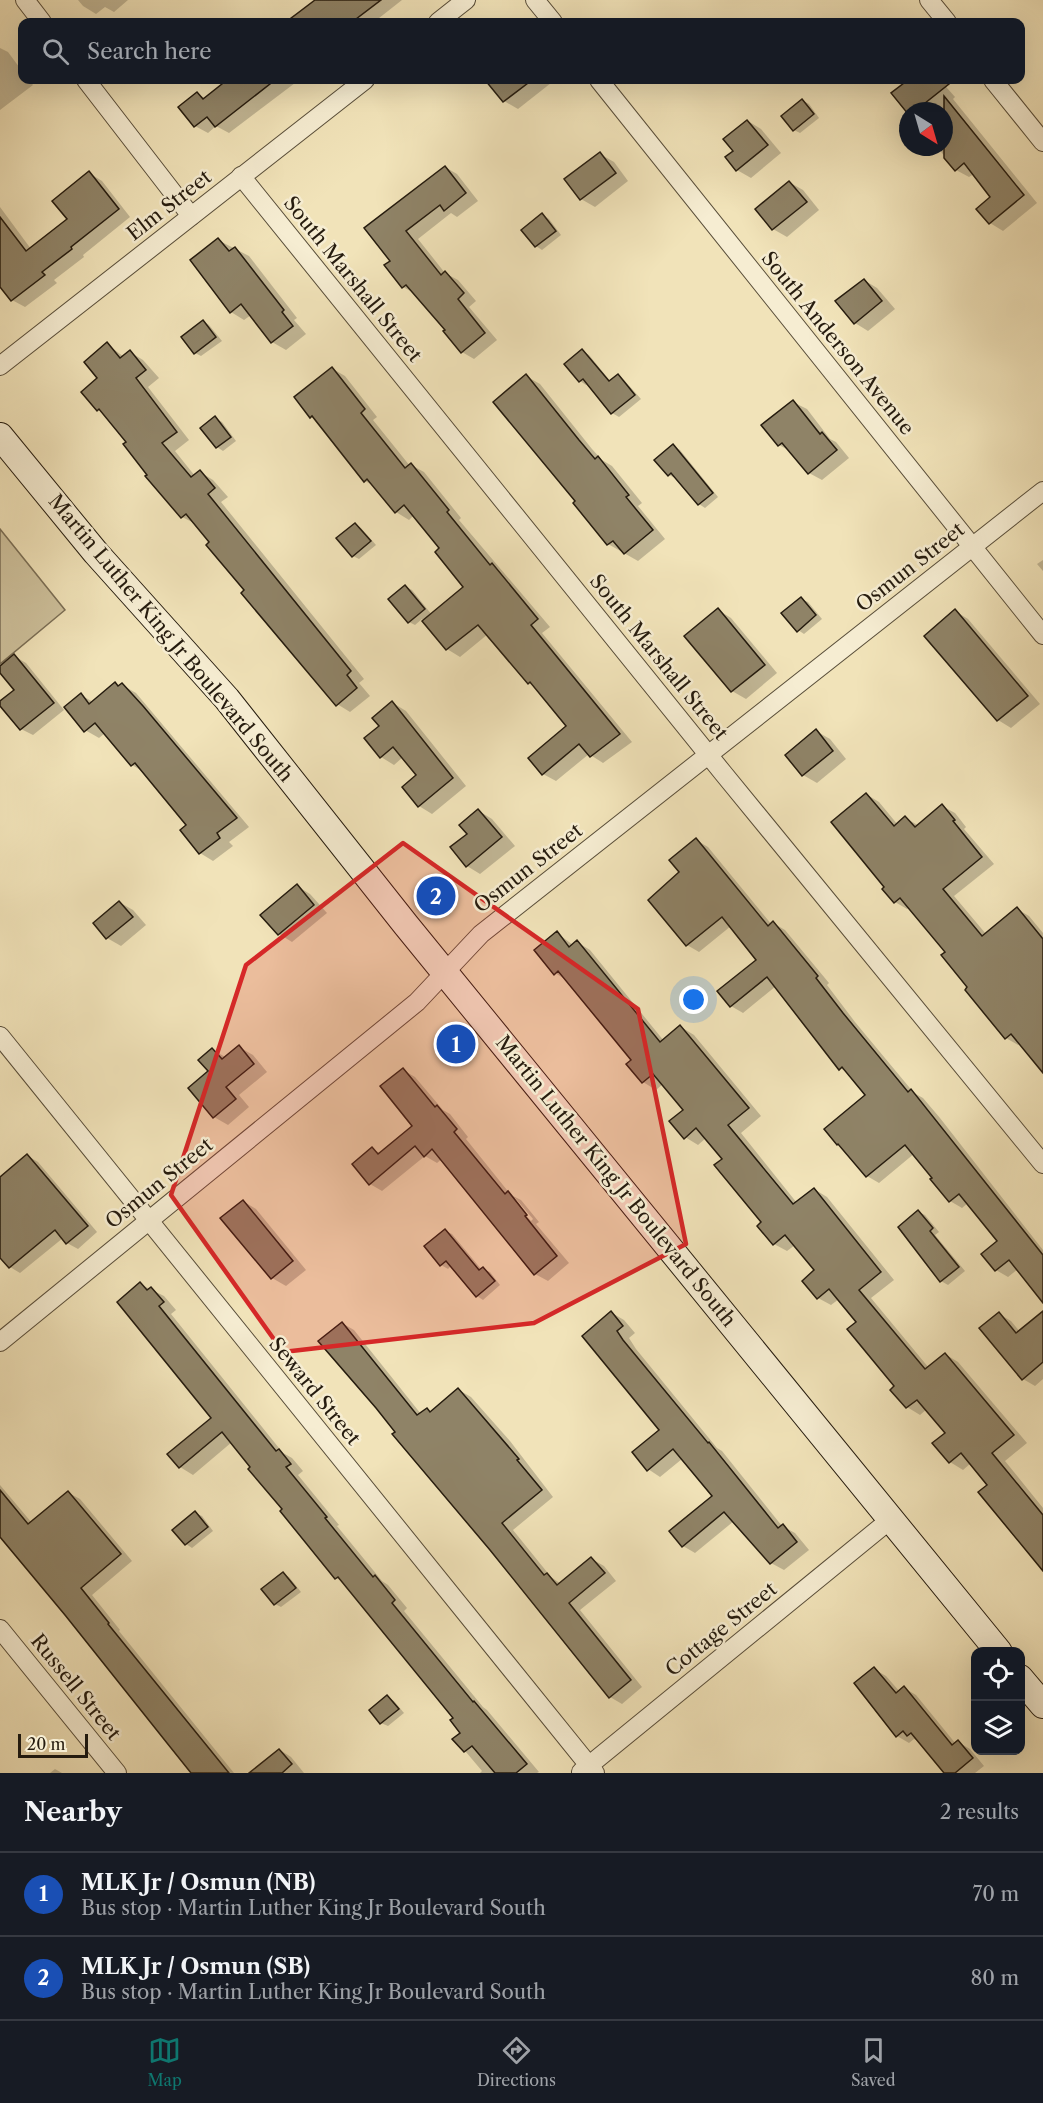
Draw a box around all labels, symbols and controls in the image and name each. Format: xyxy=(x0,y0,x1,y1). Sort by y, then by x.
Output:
search box xyxy=(18,18,1025,84)
icon: search xyxy=(39,35,72,68)
text: Search here xyxy=(87,38,212,65)
north arrow xyxy=(899,102,953,156)
street label: Elm Street xyxy=(122,165,216,245)
street label: South Marshall Street xyxy=(279,191,427,367)
street label: South Anderson Avenue xyxy=(757,246,919,440)
street label: Martin Luther King Jr Boulevard South xyxy=(44,489,299,787)
street label: Osmun Street xyxy=(851,517,969,617)
street label: South Marshall Street xyxy=(585,569,733,745)
street label: Osmun Street xyxy=(469,818,587,918)
pin: 2 xyxy=(416,874,456,918)
your location xyxy=(679,985,708,1014)
pin: 1 xyxy=(436,1022,476,1066)
street label: Martin Luther King Jr Boulevard South xyxy=(491,1031,741,1332)
street label: Osmun Street xyxy=(101,1133,217,1233)
street label: Seward Street xyxy=(264,1332,366,1450)
street label: Cottage Street xyxy=(661,1577,781,1681)
street label: Russell Street xyxy=(26,1629,126,1745)
map controls xyxy=(971,1647,1025,1755)
button: locate xyxy=(971,1647,1025,1701)
button: layers xyxy=(971,1701,1025,1755)
scale bar xyxy=(18,1731,88,1758)
text: 20 m xyxy=(27,1734,66,1754)
text: Nearby xyxy=(24,1796,122,1828)
text: 2 results xyxy=(940,1800,1019,1824)
text: MLK Jr / Osmun (NB) xyxy=(81,1869,316,1896)
text: 1 xyxy=(39,1882,48,1906)
text: 70 m xyxy=(973,1882,1019,1906)
text: Bus stop · Martin Luther King Jr Boulevard South xyxy=(81,1896,546,1920)
text: MLK Jr / Osmun (SB) xyxy=(81,1953,310,1980)
text: 2 xyxy=(38,1966,49,1990)
text: 80 m xyxy=(971,1966,1019,1990)
text: Bus stop · Martin Luther King Jr Boulevard South xyxy=(81,1980,546,2004)
tab: Map xyxy=(148,2034,182,2090)
tab: Directions xyxy=(477,2034,556,2090)
tab: Saved xyxy=(851,2034,895,2090)

